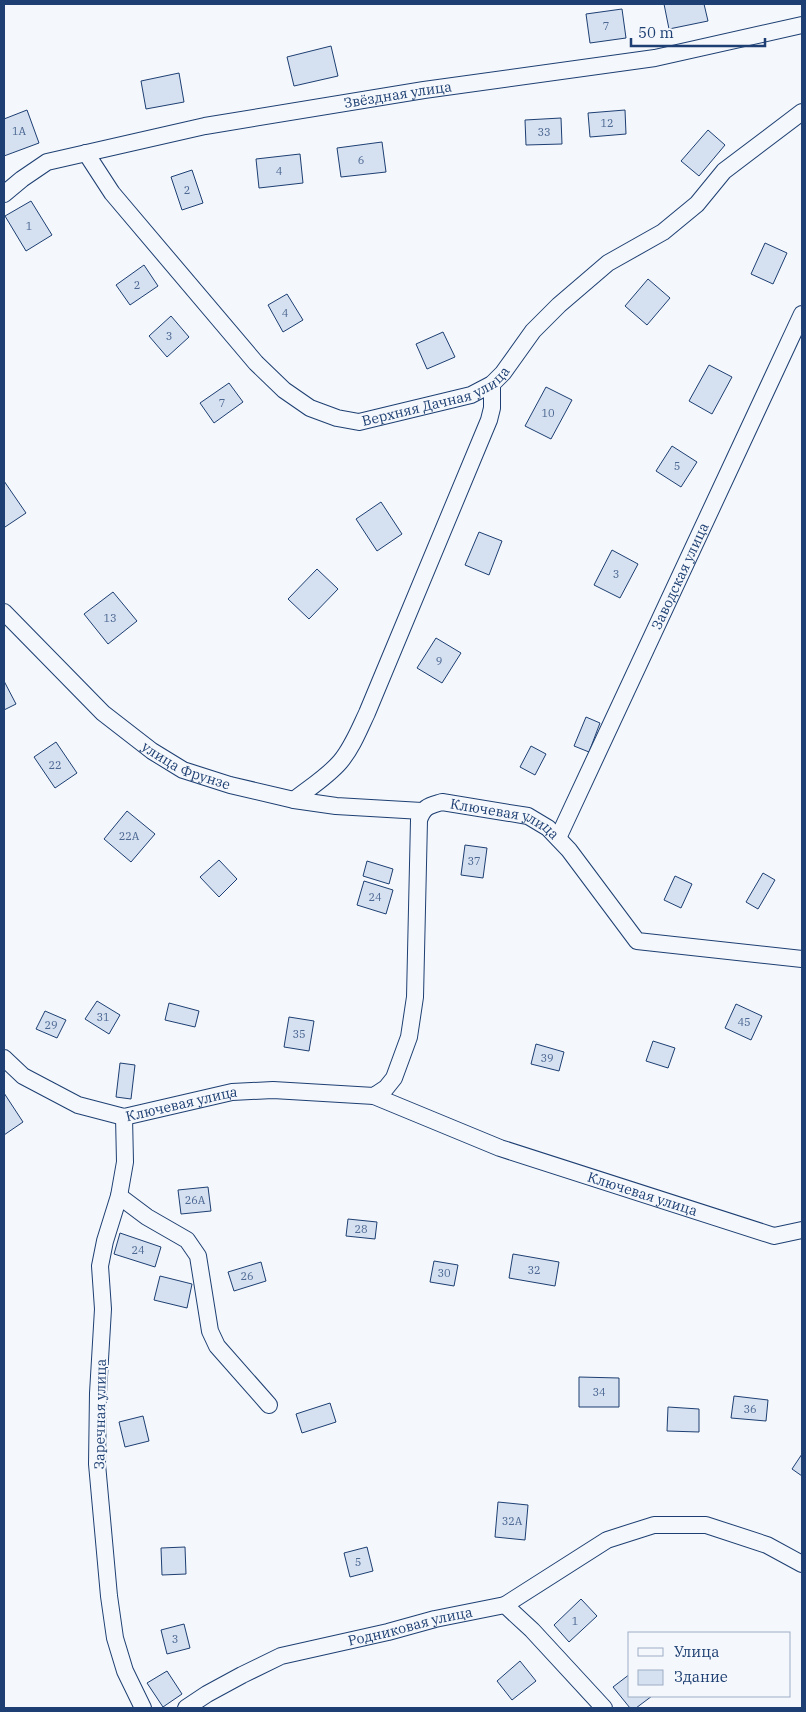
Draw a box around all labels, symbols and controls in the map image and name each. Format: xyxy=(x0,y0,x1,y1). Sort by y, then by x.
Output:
scale bar xyxy=(631,15,765,47)
house number: 7 xyxy=(603,19,609,33)
text: 50 m xyxy=(638,23,674,42)
street label: Звёздная улица xyxy=(342,77,453,112)
house number: 12 xyxy=(600,116,614,130)
house number: 1А xyxy=(12,124,27,138)
house number: 33 xyxy=(537,125,551,139)
house number: 6 xyxy=(358,153,364,167)
house number: 4 xyxy=(276,164,283,178)
house number: 2 xyxy=(184,183,190,197)
house number: 1 xyxy=(26,219,32,233)
house number: 2 xyxy=(134,278,140,292)
house number: 4 xyxy=(282,306,289,320)
house number: 3 xyxy=(166,329,172,343)
street label: Верхняя Дачная улица xyxy=(360,363,514,430)
house number: 7 xyxy=(219,396,225,410)
house number: 10 xyxy=(541,406,555,420)
house number: 5 xyxy=(674,459,680,473)
street label: Заводская улица xyxy=(647,519,713,632)
house number: 3 xyxy=(613,567,619,581)
house number: 13 xyxy=(103,611,117,625)
house number: 9 xyxy=(436,654,442,668)
street label: улица Фрунзе xyxy=(138,737,233,794)
house number: 22 xyxy=(48,758,62,772)
street label: Ключевая улица xyxy=(449,794,563,843)
house number: 22А xyxy=(119,829,140,843)
house number: 37 xyxy=(467,854,481,868)
house number: 24 xyxy=(368,890,382,904)
house number: 31 xyxy=(96,1010,110,1024)
house number: 45 xyxy=(737,1015,751,1029)
house number: 29 xyxy=(44,1018,58,1032)
house number: 35 xyxy=(292,1027,306,1041)
house number: 39 xyxy=(540,1051,554,1065)
street label: Ключевая улица xyxy=(124,1083,238,1125)
street label: Ключевая улица xyxy=(585,1168,700,1220)
house number: 26А xyxy=(185,1193,206,1207)
house number: 28 xyxy=(354,1222,368,1236)
house number: 24 xyxy=(131,1243,145,1257)
house number: 32 xyxy=(527,1263,541,1277)
house number: 30 xyxy=(437,1266,451,1280)
house number: 26 xyxy=(240,1269,254,1283)
street label: Заречная улица xyxy=(90,1358,110,1469)
house number: 34 xyxy=(592,1385,606,1399)
house number: 36 xyxy=(743,1402,757,1416)
house number: 32А xyxy=(502,1514,523,1528)
house number: 5 xyxy=(355,1555,361,1569)
street label: Родниковая улица xyxy=(346,1603,474,1650)
house number: 1 xyxy=(572,1614,578,1628)
house number: 3 xyxy=(172,1632,178,1646)
legend xyxy=(628,1632,791,1697)
text: Улица xyxy=(674,1642,719,1661)
text: Здание xyxy=(674,1667,728,1686)

